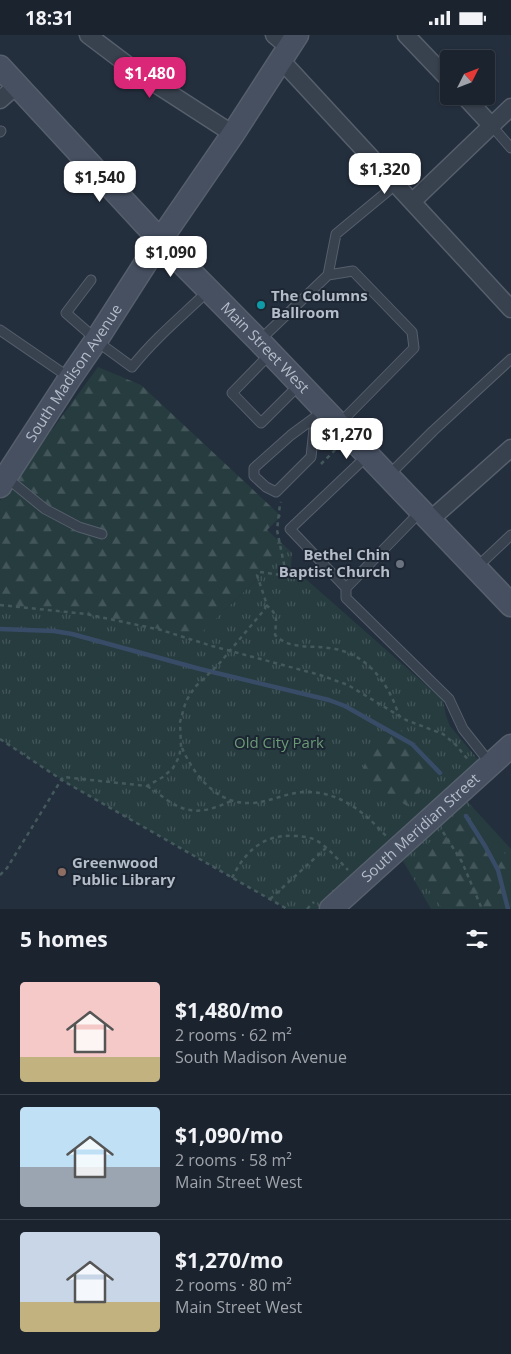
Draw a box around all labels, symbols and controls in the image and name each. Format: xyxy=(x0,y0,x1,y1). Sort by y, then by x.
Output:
text: 18:31 xyxy=(25,5,74,31)
north arrow xyxy=(440,50,495,105)
map controls xyxy=(440,50,495,105)
pin: $1,480 xyxy=(109,57,191,99)
text: $1,480 xyxy=(125,62,175,84)
pin: $1,320 xyxy=(344,153,426,195)
text: $1,320 xyxy=(360,158,410,180)
pin: $1,540 xyxy=(59,161,141,203)
text: $1,540 xyxy=(75,166,125,188)
pin: $1,090 xyxy=(130,235,212,278)
text: $1,090 xyxy=(146,241,196,263)
place label: The Columns Ballroom xyxy=(271,285,368,322)
street label: Main Street West xyxy=(217,297,314,397)
marker: The Columns Ballroom xyxy=(255,299,267,311)
street label: South Madison Avenue xyxy=(20,300,126,445)
pin: $1,270 xyxy=(306,417,388,460)
text: $1,270 xyxy=(322,423,372,445)
place label: Bethel Chin Baptist Church xyxy=(279,544,390,581)
marker: Bethel Chin Baptist Church xyxy=(394,558,406,570)
park label: Old City Park xyxy=(234,732,324,752)
street label: South Meridian Street xyxy=(357,768,484,886)
place label: Greenwood Public Library xyxy=(72,852,176,889)
marker: Greenwood Public Library xyxy=(56,866,68,878)
text: 5 homes xyxy=(20,925,108,953)
icon: filters xyxy=(463,925,491,953)
text: $1,480/mo xyxy=(175,996,283,1024)
icon: home xyxy=(60,1002,120,1062)
text: 2 rooms · 62 m² xyxy=(175,1024,292,1046)
text: South Madison Avenue xyxy=(175,1046,347,1068)
text: $1,090/mo xyxy=(175,1121,283,1149)
icon: home xyxy=(60,1127,120,1187)
text: 2 rooms · 58 m² xyxy=(175,1149,292,1171)
text: Main Street West xyxy=(175,1171,302,1193)
text: $1,270/mo xyxy=(175,1246,283,1274)
icon: home xyxy=(60,1252,120,1312)
text: 2 rooms · 80 m² xyxy=(175,1274,292,1296)
text: Main Street West xyxy=(175,1296,302,1318)

